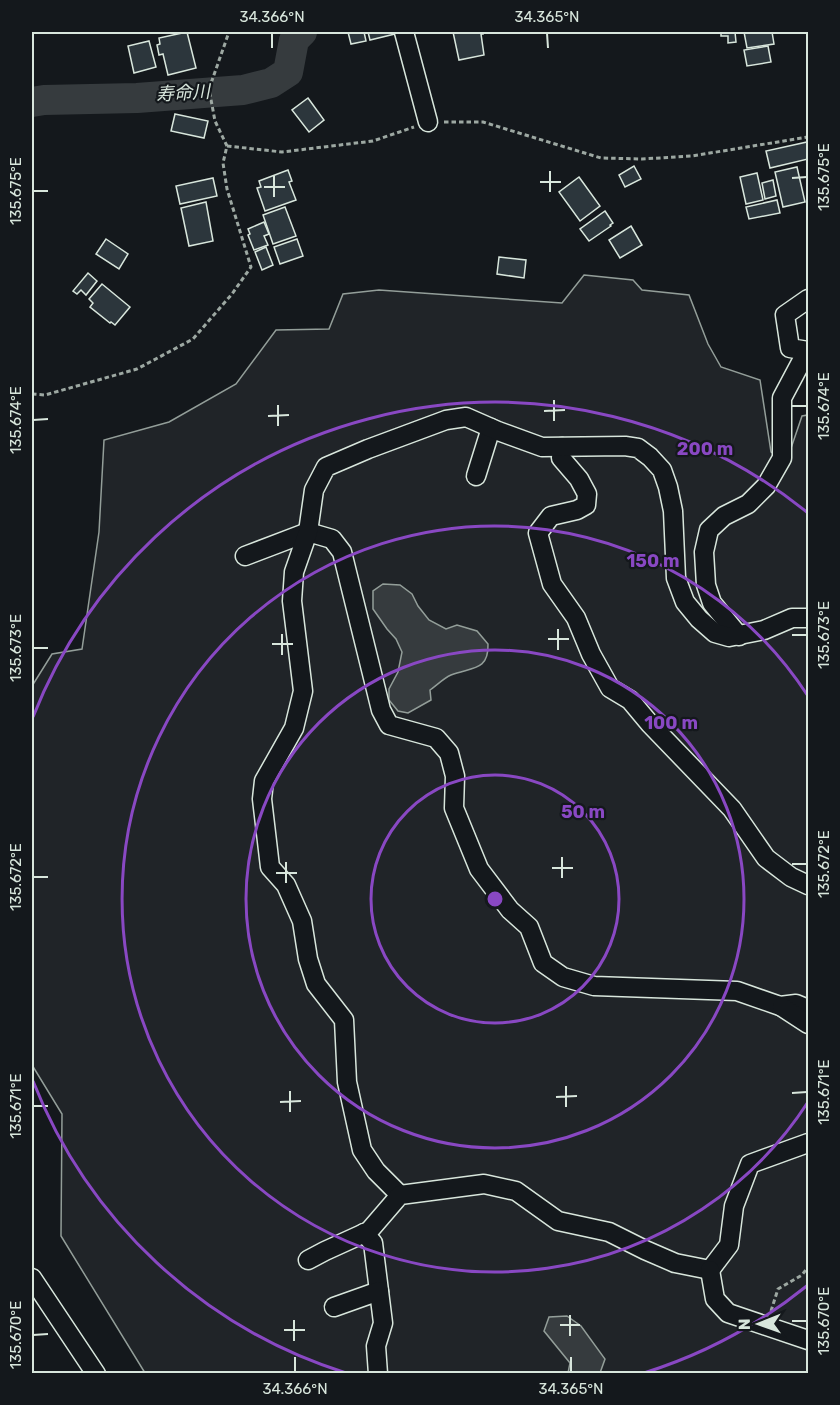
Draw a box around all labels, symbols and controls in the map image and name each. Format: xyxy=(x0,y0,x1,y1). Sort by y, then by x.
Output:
text: 34.366°N xyxy=(239,8,305,26)
text: 34.365°N xyxy=(514,8,580,26)
water label: 寿命川 xyxy=(155,80,213,105)
text: 135.675°E xyxy=(815,143,833,211)
text: 135.675°E xyxy=(7,157,25,225)
text: 135.674°E xyxy=(815,372,833,440)
text: 135.674°E xyxy=(7,386,25,454)
text: 200 m xyxy=(677,438,733,460)
text: 150 m xyxy=(626,550,680,572)
text: 135.673°E xyxy=(815,601,833,669)
text: 135.673°E xyxy=(7,614,25,682)
text: 100 m xyxy=(644,712,698,734)
text: 50 m xyxy=(561,801,605,823)
text: 135.672°E xyxy=(815,830,833,898)
text: 135.672°E xyxy=(7,843,25,911)
centre of rings xyxy=(485,889,505,909)
text: 135.671°E xyxy=(815,1059,833,1125)
text: 135.671°E xyxy=(7,1073,25,1139)
text: 135.670°E xyxy=(815,1287,833,1355)
north arrow xyxy=(729,1294,789,1354)
text: 135.670°E xyxy=(7,1301,25,1369)
text: N xyxy=(735,1318,754,1330)
text: 34.366°N xyxy=(262,1380,328,1398)
text: 34.365°N xyxy=(538,1380,604,1398)

